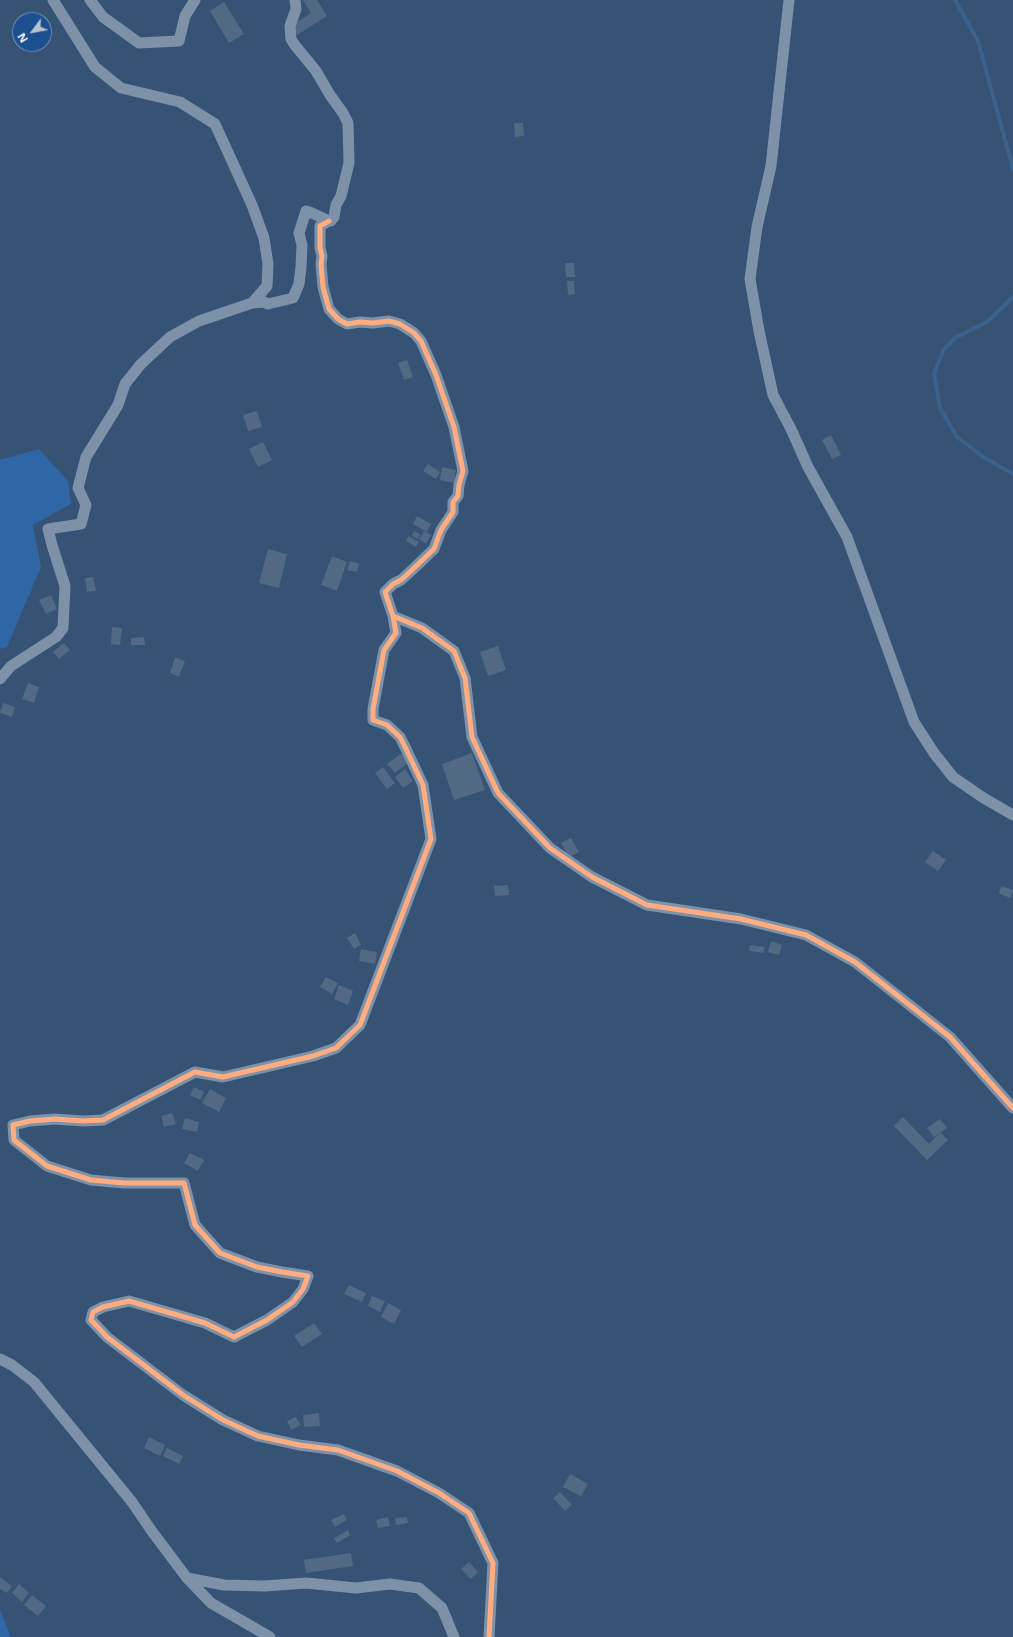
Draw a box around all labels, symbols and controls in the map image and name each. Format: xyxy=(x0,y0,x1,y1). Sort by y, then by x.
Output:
north arrow xyxy=(12,12,52,52)
text: N xyxy=(14,30,31,46)

